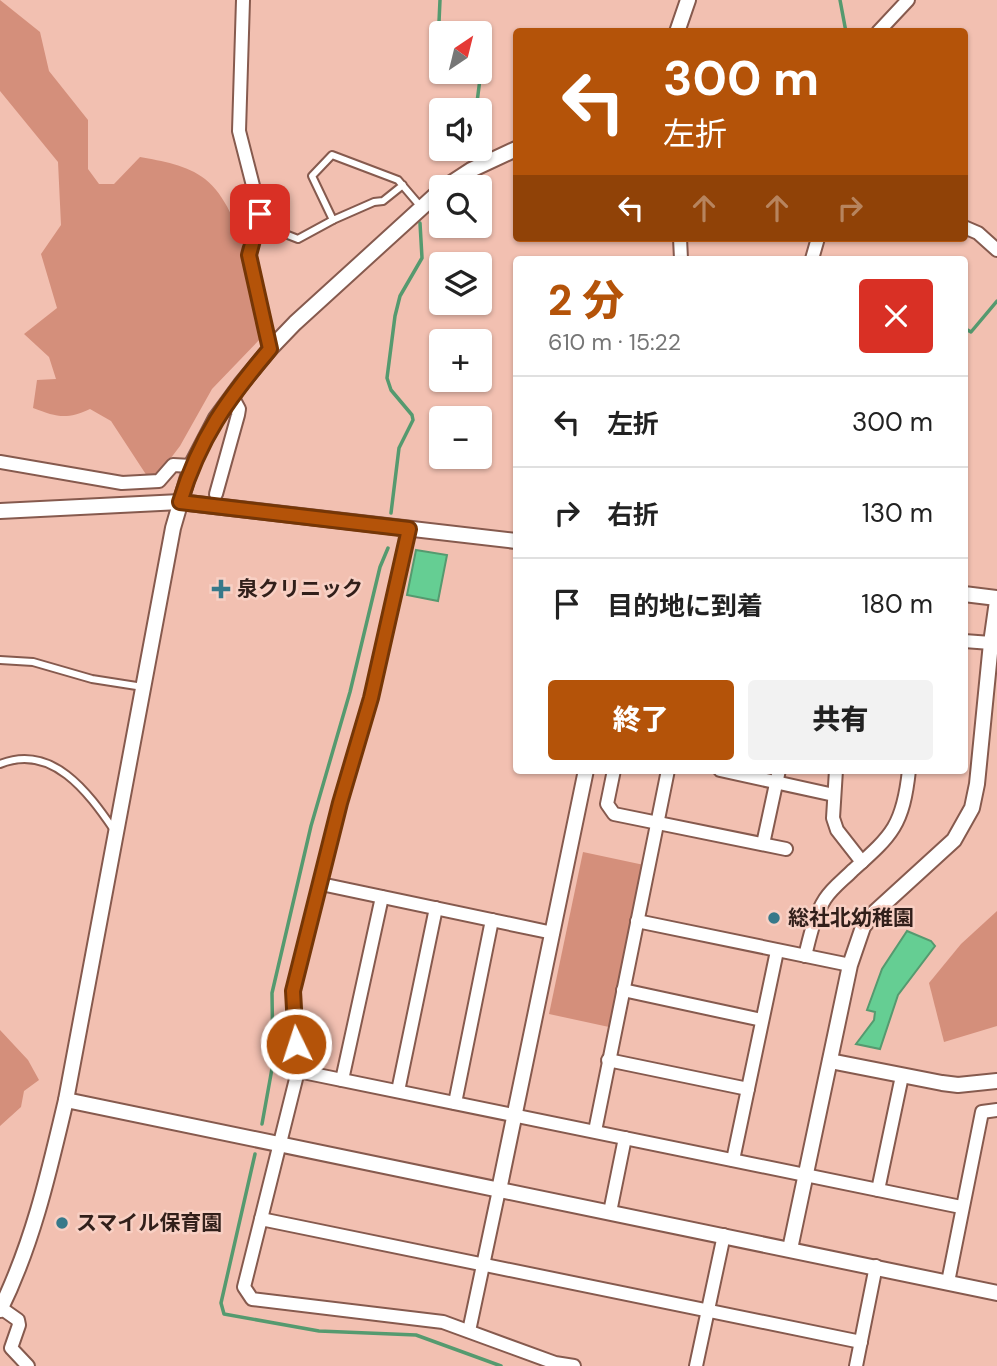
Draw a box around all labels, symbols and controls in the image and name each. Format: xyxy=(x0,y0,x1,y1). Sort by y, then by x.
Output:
north arrow xyxy=(429,21,492,84)
map controls xyxy=(429,21,492,469)
text: 300 m xyxy=(663,46,819,110)
icon: left xyxy=(548,56,639,147)
button: sound xyxy=(429,98,492,161)
text: 左折 xyxy=(663,113,727,155)
button: search xyxy=(429,175,492,238)
pin xyxy=(230,184,290,244)
icon: left xyxy=(612,189,650,227)
icon: ahead xyxy=(685,189,723,227)
icon: ahead xyxy=(758,189,796,227)
icon: right xyxy=(831,189,869,227)
icon: arrive xyxy=(241,195,279,233)
button: layers xyxy=(429,252,492,315)
text: 2 分 xyxy=(548,273,624,328)
button: close xyxy=(859,279,933,353)
text: 610 m · 15:22 xyxy=(548,327,681,357)
button: + xyxy=(429,329,492,392)
icon: left xyxy=(548,403,586,441)
text: 300 m xyxy=(852,405,933,439)
button: − xyxy=(429,406,492,469)
text: 左折 xyxy=(607,407,659,441)
icon: right xyxy=(548,494,586,532)
text: 130 m xyxy=(862,496,933,530)
text: 右折 xyxy=(607,498,659,532)
place label: 泉クリニック xyxy=(237,575,363,603)
marker: 泉クリニック xyxy=(211,579,231,599)
icon: arrive xyxy=(548,585,586,623)
text: 180 m xyxy=(861,587,933,621)
text: 目的地に到着 xyxy=(607,589,763,623)
button: 終了 xyxy=(548,680,734,760)
button: 共有 xyxy=(748,680,933,760)
place label: 総社北幼稚園 xyxy=(788,904,914,932)
marker: 総社北幼稚園 xyxy=(766,910,782,926)
position arrow xyxy=(259,1007,333,1081)
place label: スマイル保育園 xyxy=(76,1209,222,1237)
marker: スマイル保育園 xyxy=(54,1215,70,1231)

